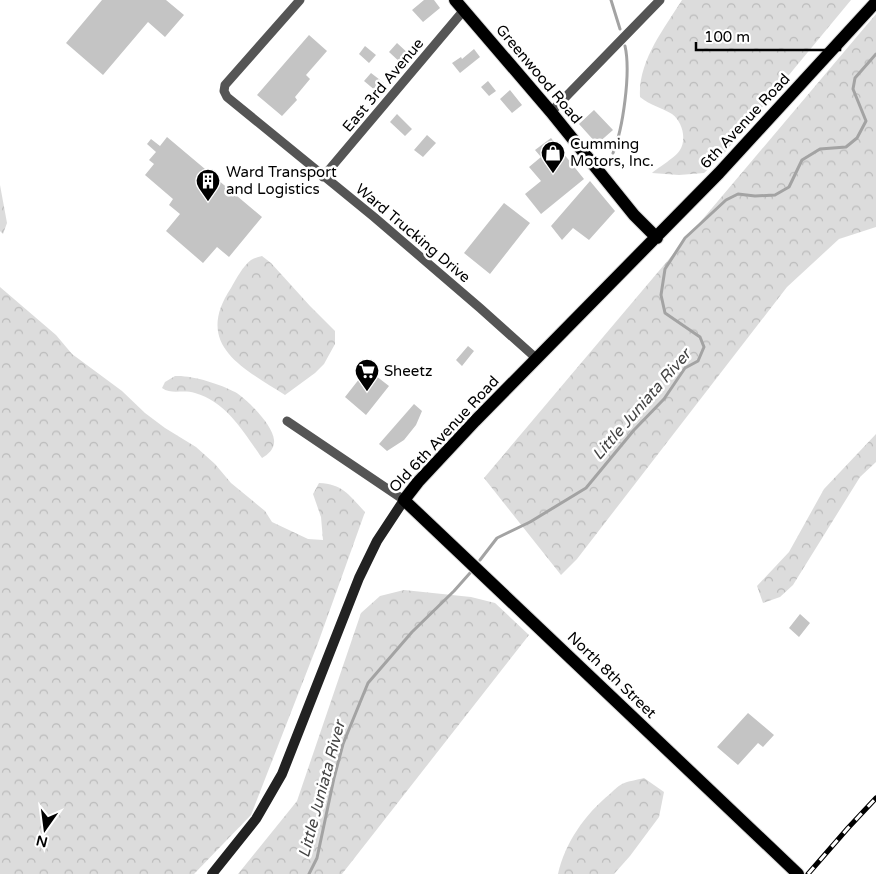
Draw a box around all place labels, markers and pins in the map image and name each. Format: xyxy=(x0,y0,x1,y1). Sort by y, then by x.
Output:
place label: Cumming Motors, Inc. xyxy=(570,135,654,170)
shop icon: Cumming Motors, Inc. xyxy=(540,140,566,174)
place label: Ward Transport and Logistics xyxy=(226,163,337,198)
building icon: Ward Transport and Logistics xyxy=(195,168,221,202)
supermarket icon: Sheetz xyxy=(354,358,380,392)
place label: Sheetz xyxy=(384,362,432,380)

